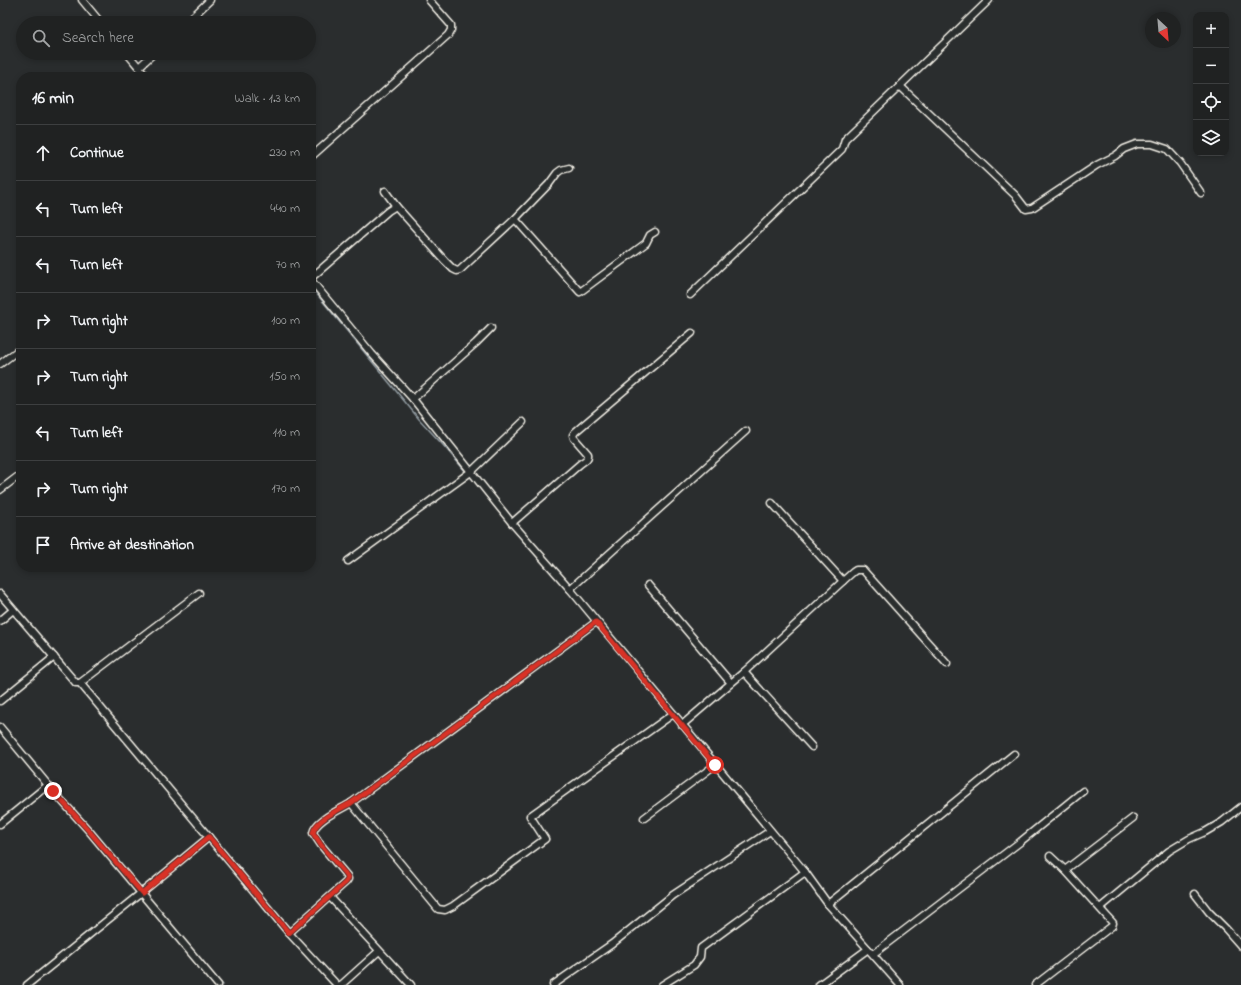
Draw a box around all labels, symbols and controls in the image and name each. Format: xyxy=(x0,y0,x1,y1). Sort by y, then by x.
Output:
north arrow xyxy=(1145,12,1181,48)
map controls xyxy=(1193,12,1229,156)
button: + xyxy=(1193,12,1229,48)
search box xyxy=(16,16,316,60)
icon: search xyxy=(30,27,52,49)
text: Search here xyxy=(62,27,134,49)
button: − xyxy=(1193,48,1229,84)
button: locate xyxy=(1193,84,1229,120)
text: 16 min xyxy=(32,86,74,111)
text: Walk · 1.3 km xyxy=(235,89,300,108)
button: layers xyxy=(1193,120,1229,156)
icon: ahead xyxy=(32,142,54,164)
text: Continue xyxy=(70,142,124,164)
text: 230 m xyxy=(269,143,300,162)
icon: left xyxy=(32,198,54,220)
text: Turn left xyxy=(70,198,123,220)
text: 440 m xyxy=(270,199,300,218)
icon: left xyxy=(32,254,54,276)
text: Turn left xyxy=(70,254,123,276)
text: 70 m xyxy=(276,255,300,274)
icon: right xyxy=(32,310,54,332)
text: Turn right xyxy=(70,310,128,332)
text: 100 m xyxy=(271,311,300,330)
icon: right xyxy=(32,366,54,388)
text: Turn right xyxy=(70,366,128,388)
text: 150 m xyxy=(269,367,300,386)
icon: left xyxy=(32,422,54,444)
text: Turn left xyxy=(70,422,123,444)
text: 110 m xyxy=(273,423,300,442)
icon: right xyxy=(32,478,54,500)
text: Turn right xyxy=(70,478,128,500)
text: 170 m xyxy=(272,479,300,498)
icon: arrive xyxy=(32,534,54,556)
text: Arrive at destination xyxy=(70,534,194,556)
route start xyxy=(706,756,724,774)
route end xyxy=(44,782,62,800)

